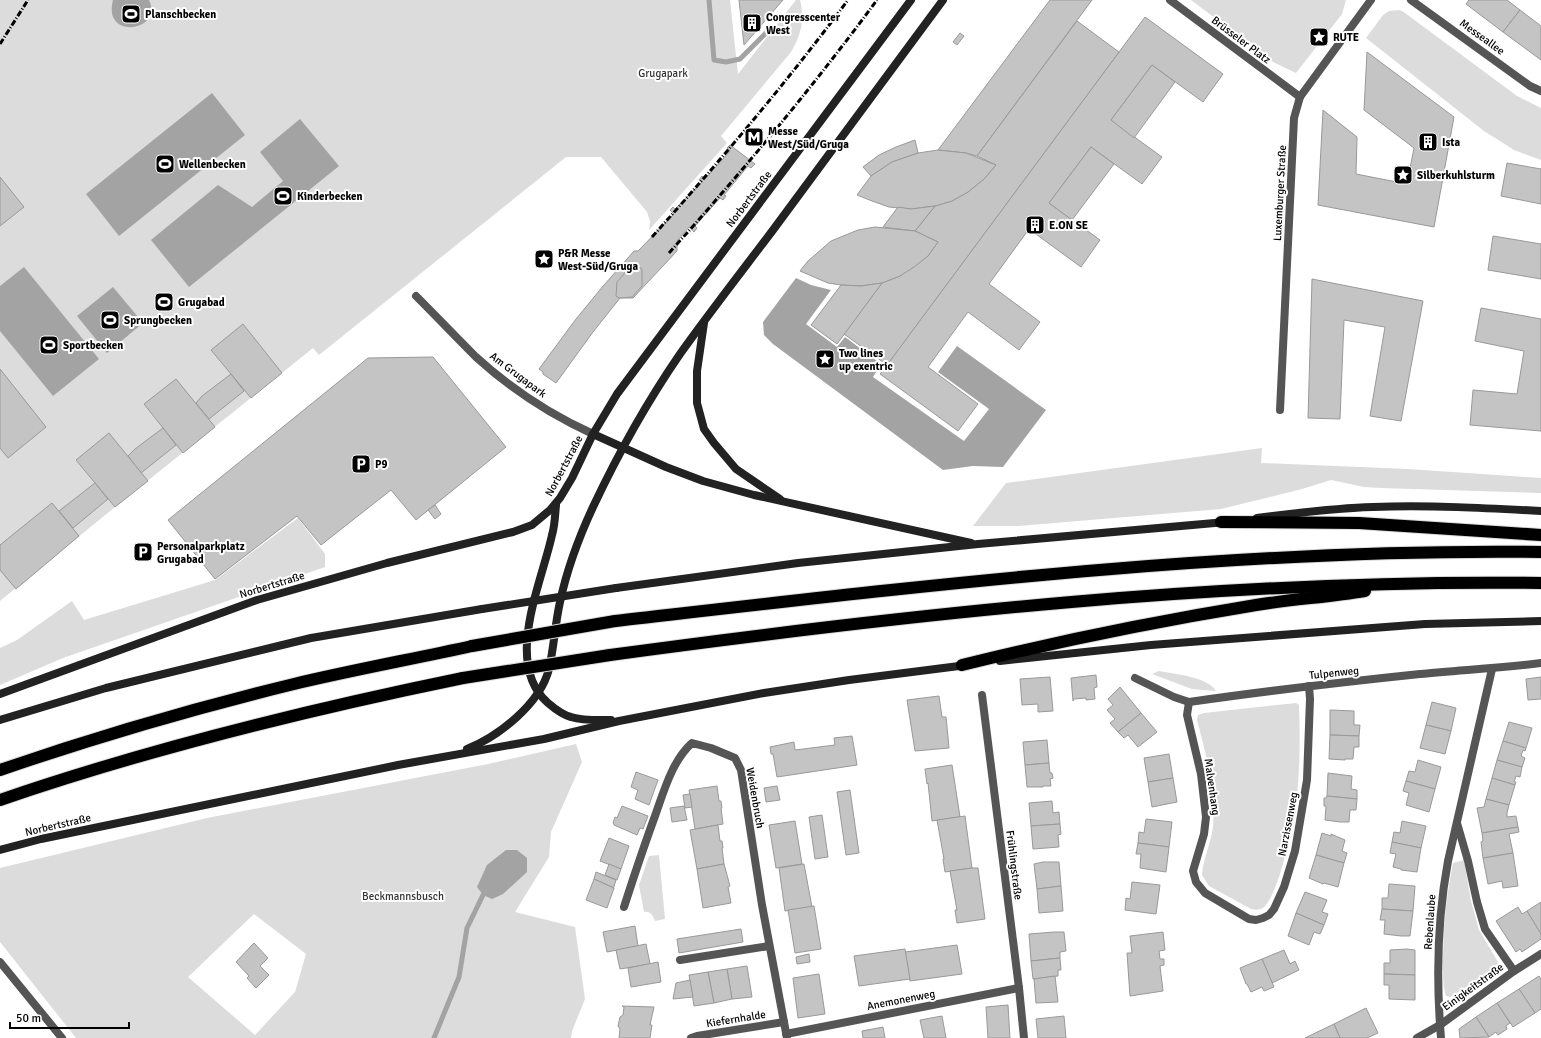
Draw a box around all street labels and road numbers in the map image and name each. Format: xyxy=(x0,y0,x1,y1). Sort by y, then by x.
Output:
street label: Brüsseler Platz xyxy=(1209,14,1273,67)
street label: Messeallee xyxy=(1457,16,1507,58)
street label: Luxemburger Straße xyxy=(1271,145,1289,241)
street label: Norbertstraße xyxy=(724,168,774,230)
street label: Am Grugapark xyxy=(487,350,549,401)
street label: Norbertstraße xyxy=(542,433,586,499)
street label: Norbertstraße xyxy=(238,569,306,601)
street label: Tulpenweg xyxy=(1308,664,1360,682)
street label: Malvenhang xyxy=(1202,758,1222,816)
street label: Weidenbruch xyxy=(743,766,767,830)
street label: Narzissenweg xyxy=(1275,791,1301,857)
street label: Norbertstraße xyxy=(24,811,92,839)
street label: Frühlingstraße xyxy=(1003,829,1025,901)
street label: Rebenlaube xyxy=(1422,894,1438,950)
street label: Einigkeitstraße xyxy=(1440,961,1506,1013)
street label: Anemonenweg xyxy=(866,987,936,1013)
street label: Kiefernhalde xyxy=(705,1008,767,1030)

